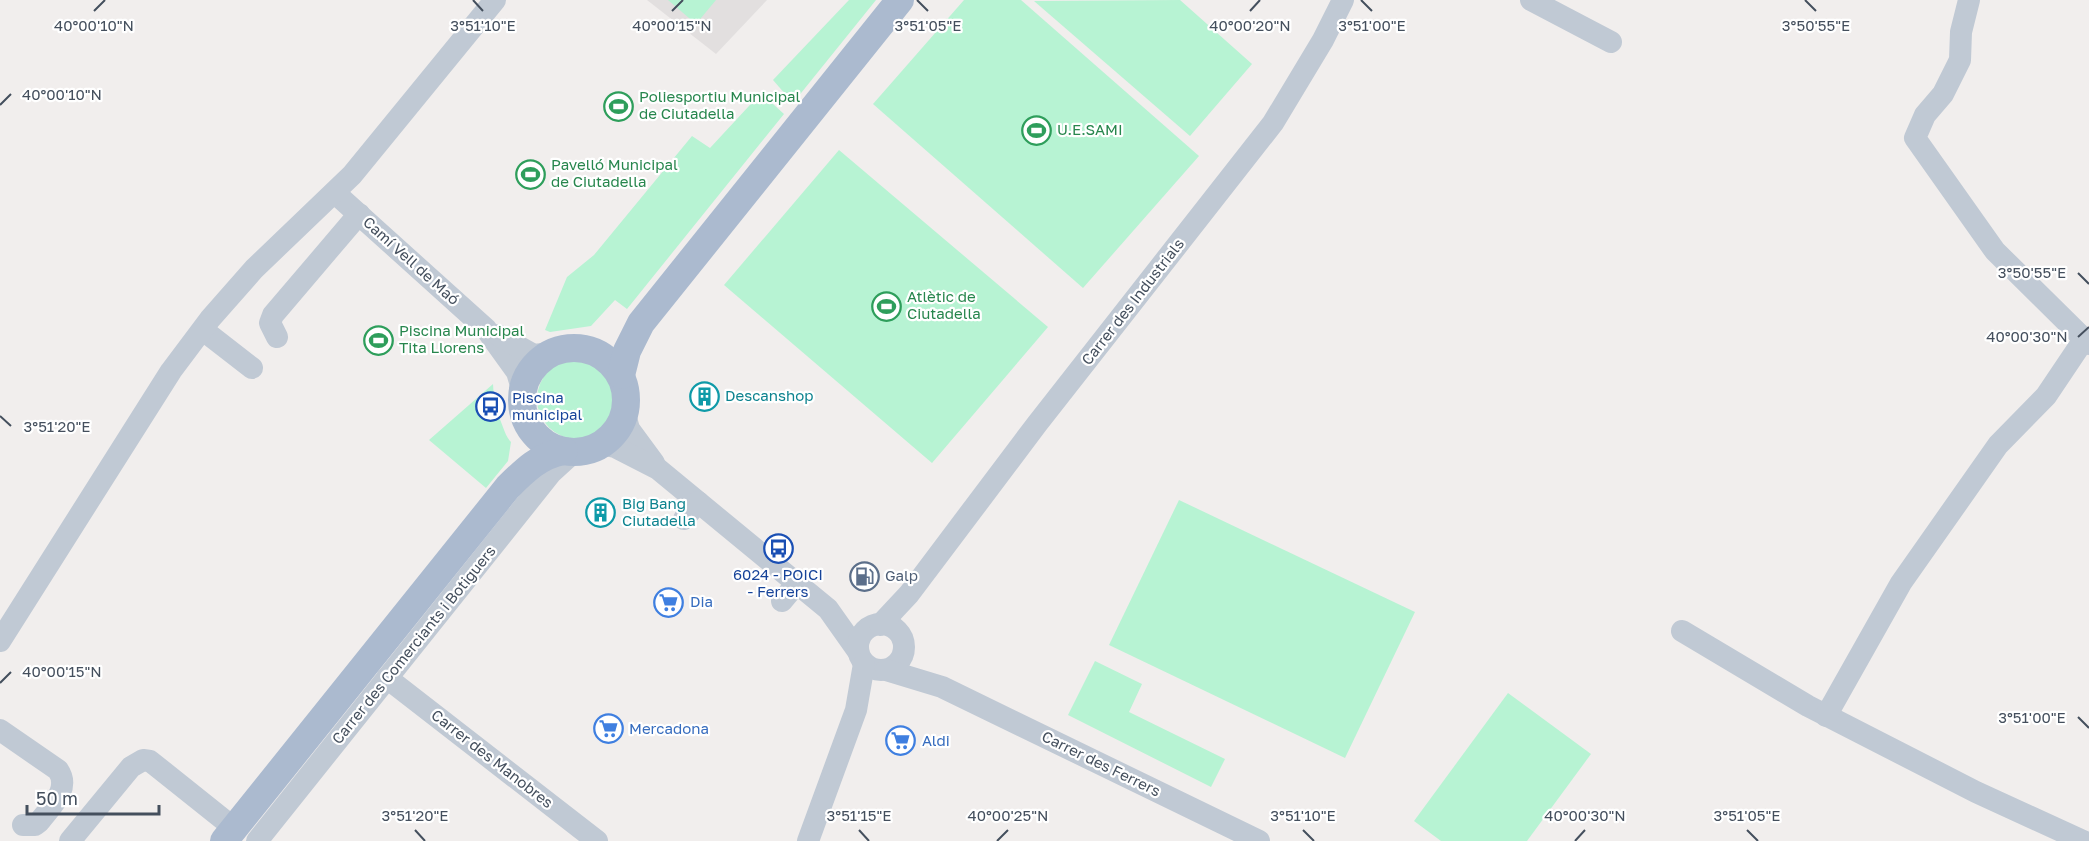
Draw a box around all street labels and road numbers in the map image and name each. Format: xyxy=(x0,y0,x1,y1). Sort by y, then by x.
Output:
street label: Camí Vell de Maó xyxy=(360,212,463,308)
street label: Carrer des Industrials xyxy=(1077,235,1187,368)
street label: Carrer des Comerciants i Botiguers xyxy=(328,541,499,747)
street label: Carrer des Manobres xyxy=(428,705,557,811)
street label: Carrer des Ferrers xyxy=(1039,727,1164,800)

